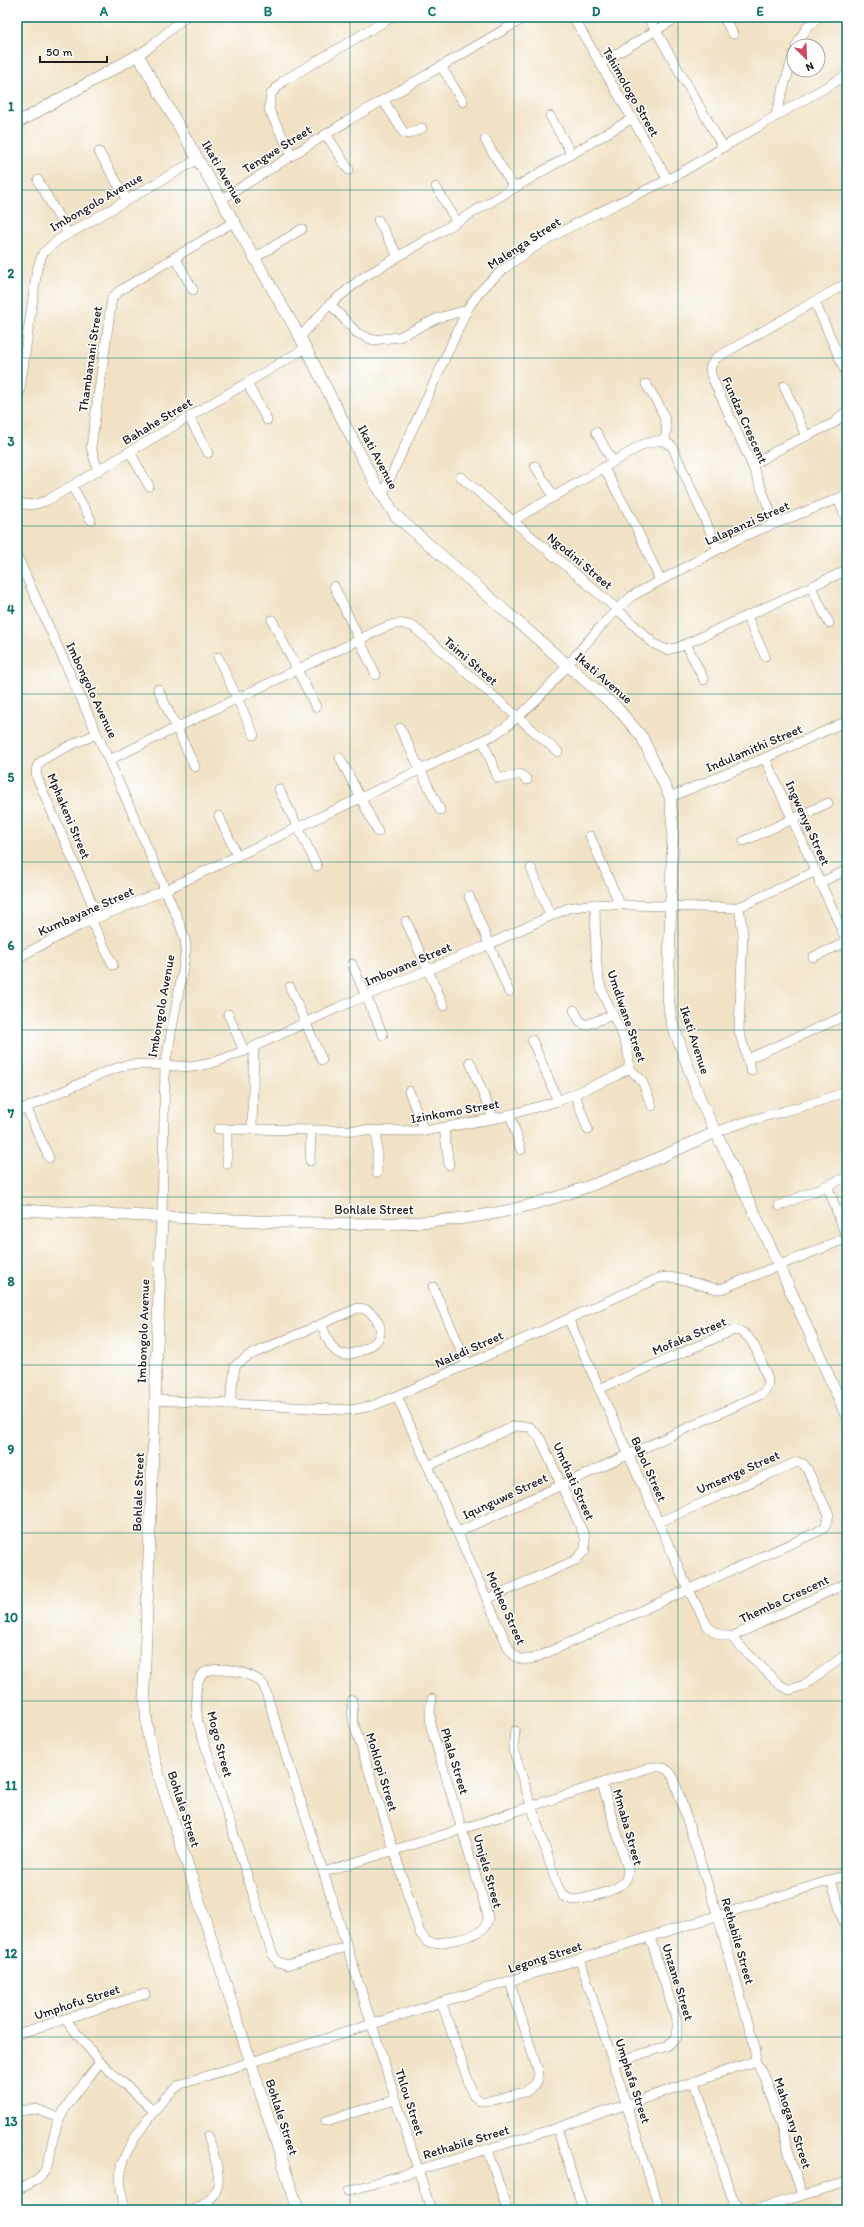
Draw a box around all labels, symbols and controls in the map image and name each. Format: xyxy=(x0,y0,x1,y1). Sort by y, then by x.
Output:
text: A xyxy=(99,4,109,19)
text: B xyxy=(264,4,273,19)
text: C xyxy=(428,4,437,19)
text: D xyxy=(592,4,601,19)
text: E xyxy=(756,4,764,19)
scale bar xyxy=(40,38,107,64)
north arrow xyxy=(786,38,826,78)
text: 50 m xyxy=(46,45,72,59)
street label: Tshimologo Street xyxy=(599,45,663,139)
text: N xyxy=(804,59,816,74)
text: 1 xyxy=(8,99,14,114)
street label: Tengwe Street xyxy=(240,122,314,176)
street label: Ikati Avenue xyxy=(199,138,247,206)
street label: Imbongolo Avenue xyxy=(47,169,145,235)
street label: Malenga Street xyxy=(484,214,564,272)
text: 2 xyxy=(8,266,15,281)
street label: Thambanani Street xyxy=(75,305,105,413)
street label: Fundza Crescent xyxy=(719,374,771,466)
street label: Bahahe Street xyxy=(119,394,195,448)
street label: Ikati Avenue xyxy=(355,422,401,492)
text: 3 xyxy=(7,434,15,449)
street label: Lalapanzi Street xyxy=(702,498,792,548)
street label: Ngodini Street xyxy=(544,529,616,593)
text: 4 xyxy=(7,602,15,617)
street label: Tsimi Street xyxy=(441,634,501,689)
street label: Imbongolo Avenue xyxy=(63,640,121,740)
street label: Ikati Avenue xyxy=(572,649,636,707)
street label: Indulamithi Street xyxy=(704,721,804,775)
text: 5 xyxy=(8,770,15,785)
street label: Mphakeni Street xyxy=(44,771,94,861)
street label: Ingwenya Street xyxy=(783,778,833,868)
street label: Kumbayane Street xyxy=(36,883,136,939)
text: 6 xyxy=(8,938,15,953)
street label: Imbovane Street xyxy=(362,939,454,989)
street label: Imbongolo Avenue xyxy=(145,953,177,1059)
street label: Umdlwane Street xyxy=(604,968,650,1064)
street label: Ikati Avenue xyxy=(677,1004,713,1076)
street label: Izinkomo Street xyxy=(410,1096,500,1126)
text: 7 xyxy=(7,1106,15,1121)
street label: Bohlale Street xyxy=(334,1202,414,1217)
text: 8 xyxy=(7,1274,15,1289)
street label: Imbongolo Avenue xyxy=(134,1279,152,1383)
street label: Mofaka Street xyxy=(650,1314,728,1358)
street label: Naledi Street xyxy=(433,1327,506,1371)
street label: Babol Street xyxy=(628,1434,670,1504)
street label: Umthati Street xyxy=(550,1440,598,1522)
text: 9 xyxy=(8,1442,15,1457)
street label: Umsenge Street xyxy=(694,1447,782,1497)
street label: Bohlale Street xyxy=(129,1452,147,1532)
street label: Iqunguwe Street xyxy=(460,1470,550,1522)
street label: Motheo Street xyxy=(483,1569,529,1647)
street label: Themba Crescent xyxy=(737,1572,831,1626)
text: 10 xyxy=(4,1610,18,1625)
street label: Mogo Street xyxy=(204,1709,236,1779)
street label: Phala Street xyxy=(438,1726,472,1796)
street label: Mohlopi Street xyxy=(363,1731,401,1813)
street label: Bohlale Street xyxy=(165,1769,203,1849)
text: 11 xyxy=(5,1778,17,1793)
street label: Mmaba Street xyxy=(610,1787,646,1867)
street label: Umjele Street xyxy=(470,1832,506,1910)
street label: Rethabile Street xyxy=(718,1896,758,1986)
street label: Legong Street xyxy=(506,1938,584,1976)
street label: Unzane Street xyxy=(659,1942,697,2022)
text: 12 xyxy=(5,1946,18,1961)
street label: Umphofu Street xyxy=(32,1981,122,2023)
street label: Umphafa Street xyxy=(612,2037,654,2125)
street label: Thlou Street xyxy=(392,2067,428,2137)
street label: Mahogany Street xyxy=(771,2076,815,2171)
street label: Bohlale Street xyxy=(263,2077,301,2157)
text: 13 xyxy=(4,2114,18,2129)
street label: Rethabile Street xyxy=(421,2122,511,2162)

